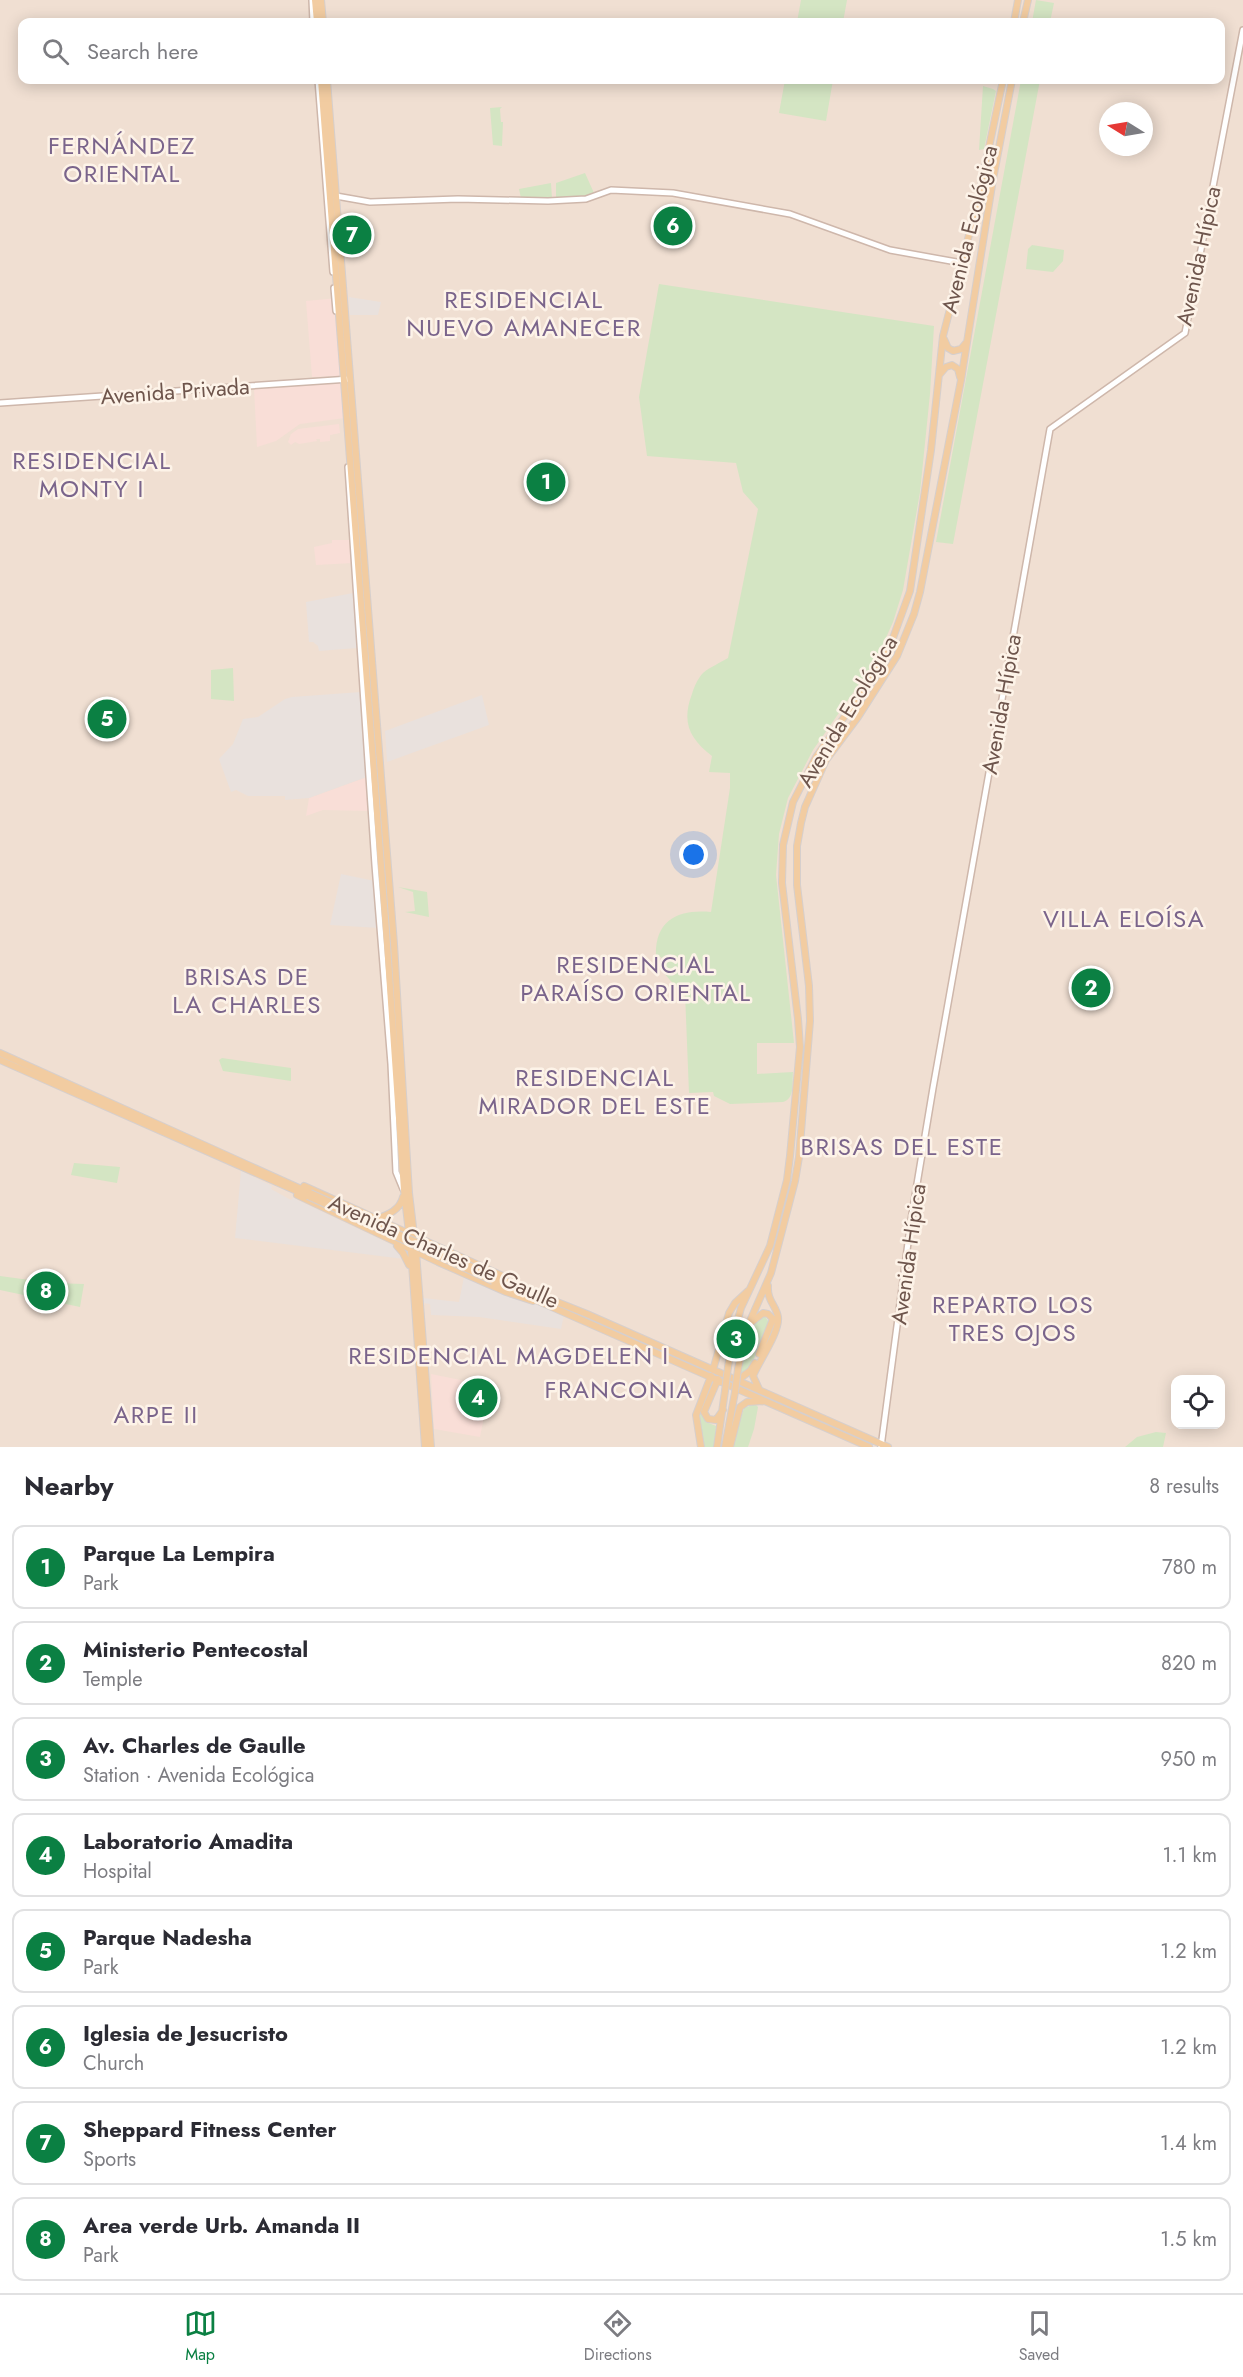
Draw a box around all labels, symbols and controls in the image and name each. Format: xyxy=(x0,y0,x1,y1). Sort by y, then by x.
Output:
search box xyxy=(18,18,1225,84)
icon: search xyxy=(39,35,72,68)
text: Search here xyxy=(87,35,198,67)
north arrow xyxy=(1099,102,1153,156)
district label: FERNÁNDEZ ORIENTAL xyxy=(48,128,196,191)
street label: Avenida Ecológica xyxy=(933,142,1005,316)
street label: Avenida Hípica xyxy=(1168,183,1228,329)
pin: 6 xyxy=(654,204,692,248)
pin: 7 xyxy=(332,212,372,258)
district label: RESIDENCIAL NUEVO AMANECER xyxy=(406,282,642,345)
street label: Avenida Privada xyxy=(99,370,251,412)
district label: RESIDENCIAL MONTY I xyxy=(12,443,172,506)
pin: 1 xyxy=(526,460,566,504)
street label: Avenida Ecológica xyxy=(789,629,905,793)
street label: Avenida Hípica xyxy=(973,631,1029,777)
pin: 5 xyxy=(88,696,126,742)
your location xyxy=(679,840,708,869)
district label: VILLA ELOÍSA xyxy=(1043,901,1205,936)
district label: RESIDENCIAL PARAÍSO ORIENTAL xyxy=(520,947,752,1010)
district label: BRISAS DE LA CHARLES xyxy=(172,959,322,1022)
pin: 2 xyxy=(1072,966,1110,1010)
district label: RESIDENCIAL MIRADOR DEL ESTE xyxy=(479,1060,711,1123)
district label: BRISAS DEL ESTE xyxy=(801,1129,1003,1164)
street label: Avenida Hípica xyxy=(882,1182,934,1326)
street label: Avenida Charles de Gaulle xyxy=(324,1186,564,1316)
pin: 8 xyxy=(26,1268,66,1314)
district label: REPARTO LOS TRES OJOS xyxy=(932,1287,1094,1350)
pin: 3 xyxy=(716,1316,756,1362)
district label: RESIDENCIAL MAGDELEN I xyxy=(348,1338,670,1373)
district label: FRANCONIA xyxy=(544,1372,694,1407)
map controls xyxy=(1171,1375,1225,1429)
button: locate xyxy=(1171,1375,1225,1429)
pin: 4 xyxy=(458,1376,498,1420)
district label: ARPE II xyxy=(113,1397,199,1432)
text: Nearby xyxy=(24,1467,113,1505)
text: 8 results xyxy=(1149,1472,1219,1501)
text: Parque La Lempira xyxy=(83,1537,275,1569)
text: 1 xyxy=(40,1553,51,1582)
text: 780 m xyxy=(1162,1553,1217,1582)
text: Park xyxy=(83,1569,119,1598)
text: Ministerio Pentecostal xyxy=(83,1633,308,1665)
text: 2 xyxy=(39,1649,52,1678)
text: 820 m xyxy=(1161,1649,1217,1678)
text: Temple xyxy=(83,1665,143,1694)
text: Av. Charles de Gaulle xyxy=(83,1729,306,1761)
text: 3 xyxy=(39,1745,52,1774)
text: 950 m xyxy=(1161,1745,1217,1774)
text: Station · Avenida Ecológica xyxy=(83,1761,314,1790)
text: Laboratorio Amadita xyxy=(83,1825,293,1857)
text: 4 xyxy=(39,1841,52,1870)
text: 1.1 km xyxy=(1163,1841,1217,1870)
text: Hospital xyxy=(83,1857,152,1886)
text: Parque Nadesha xyxy=(83,1921,252,1953)
text: 5 xyxy=(39,1937,52,1966)
text: 1.2 km xyxy=(1160,1937,1217,1966)
text: Park xyxy=(83,1953,119,1982)
text: Iglesia de Jesucristo xyxy=(83,2017,288,2049)
text: 6 xyxy=(39,2033,52,2062)
text: 1.2 km xyxy=(1160,2033,1217,2062)
text: Church xyxy=(83,2049,144,2078)
text: Sheppard Fitness Center xyxy=(83,2113,337,2145)
text: 7 xyxy=(39,2129,52,2158)
text: 1.4 km xyxy=(1160,2129,1217,2158)
text: Sports xyxy=(83,2145,136,2174)
text: Area verde Urb. Amanda II xyxy=(83,2209,360,2241)
text: 8 xyxy=(39,2225,52,2254)
text: 1.5 km xyxy=(1160,2225,1217,2254)
text: Park xyxy=(83,2241,119,2270)
tab: Map xyxy=(184,2307,217,2366)
tab: Directions xyxy=(584,2307,652,2366)
tab: Saved xyxy=(1019,2307,1059,2366)

